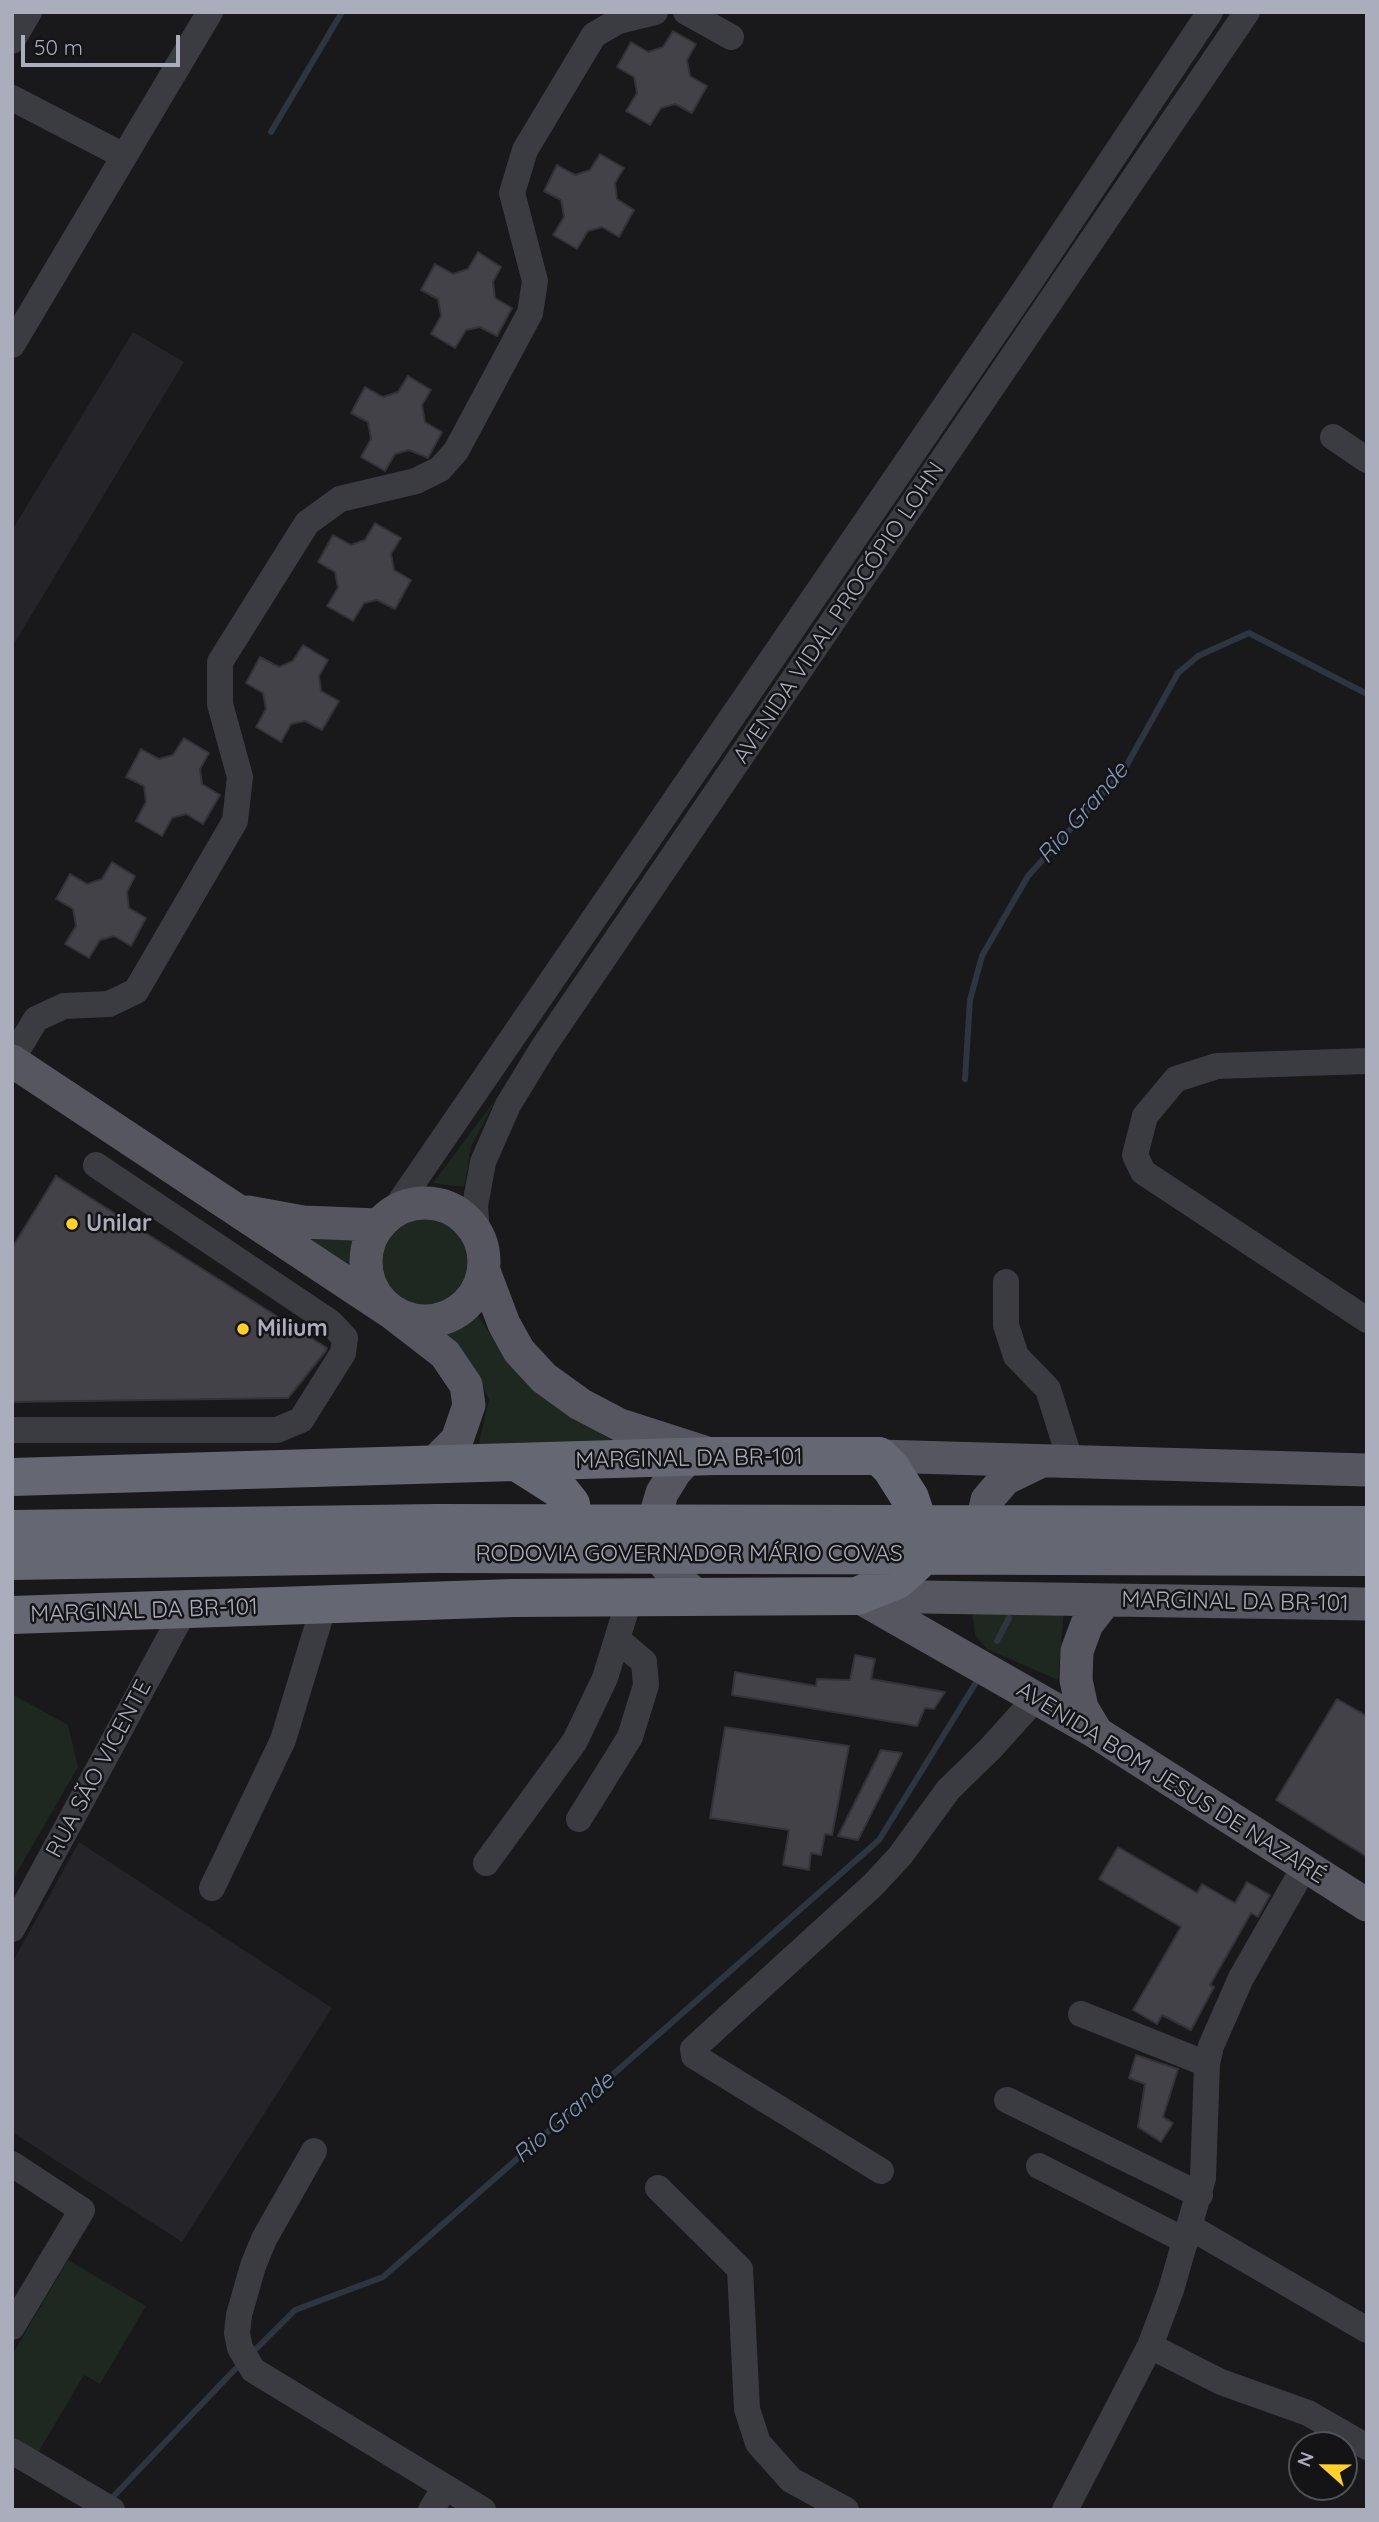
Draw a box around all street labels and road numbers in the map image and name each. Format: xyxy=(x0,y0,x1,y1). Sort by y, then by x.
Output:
street label: AVENIDA VIDAL PROCÓPIO LOHN xyxy=(728,457,950,769)
street label: MARGINAL DA BR-101 xyxy=(575,1443,803,1475)
street label: RODOVIA GOVERNADOR MÁRIO COVAS xyxy=(475,1540,903,1568)
street label: MARGINAL DA BR-101 xyxy=(1121,1586,1349,1618)
street label: MARGINAL DA BR-101 xyxy=(30,1593,258,1629)
street label: RUA SÃO VICENTE xyxy=(41,1675,157,1863)
street label: AVENIDA BOM JESUS DE NAZARÉ xyxy=(1011,1676,1331,1890)

